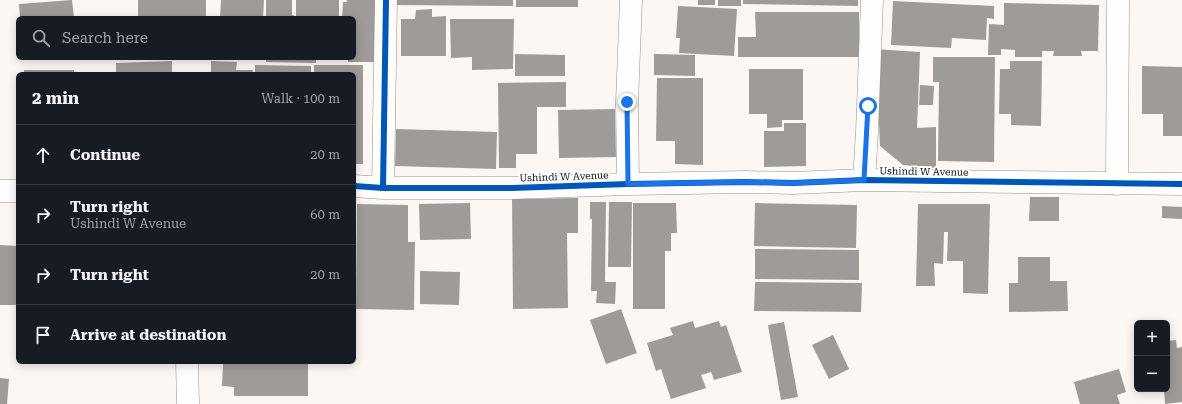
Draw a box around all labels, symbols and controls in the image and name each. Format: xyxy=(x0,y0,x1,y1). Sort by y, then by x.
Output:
search box xyxy=(16,16,356,60)
icon: search xyxy=(30,27,52,49)
text: Search here xyxy=(62,29,148,47)
text: 2 min xyxy=(32,88,79,108)
text: Walk · 100 m xyxy=(261,91,340,106)
route end xyxy=(618,93,636,111)
route start xyxy=(859,97,877,115)
icon: ahead xyxy=(32,144,54,166)
text: Continue xyxy=(70,146,140,164)
text: 20 m xyxy=(310,147,340,162)
street label: Ushindi W Avenue xyxy=(879,165,969,178)
street label: Ushindi W Avenue xyxy=(519,169,609,184)
text: Turn right xyxy=(70,198,149,216)
icon: right xyxy=(32,204,54,226)
text: 60 m xyxy=(310,207,340,222)
text: Ushindi W Avenue xyxy=(70,216,186,231)
icon: right xyxy=(32,264,54,286)
text: Turn right xyxy=(70,266,149,284)
text: 20 m xyxy=(310,267,340,282)
map controls xyxy=(1134,320,1170,392)
button: + xyxy=(1134,320,1170,356)
icon: arrive xyxy=(32,324,54,346)
text: Arrive at destination xyxy=(70,326,226,344)
button: − xyxy=(1134,356,1170,392)

